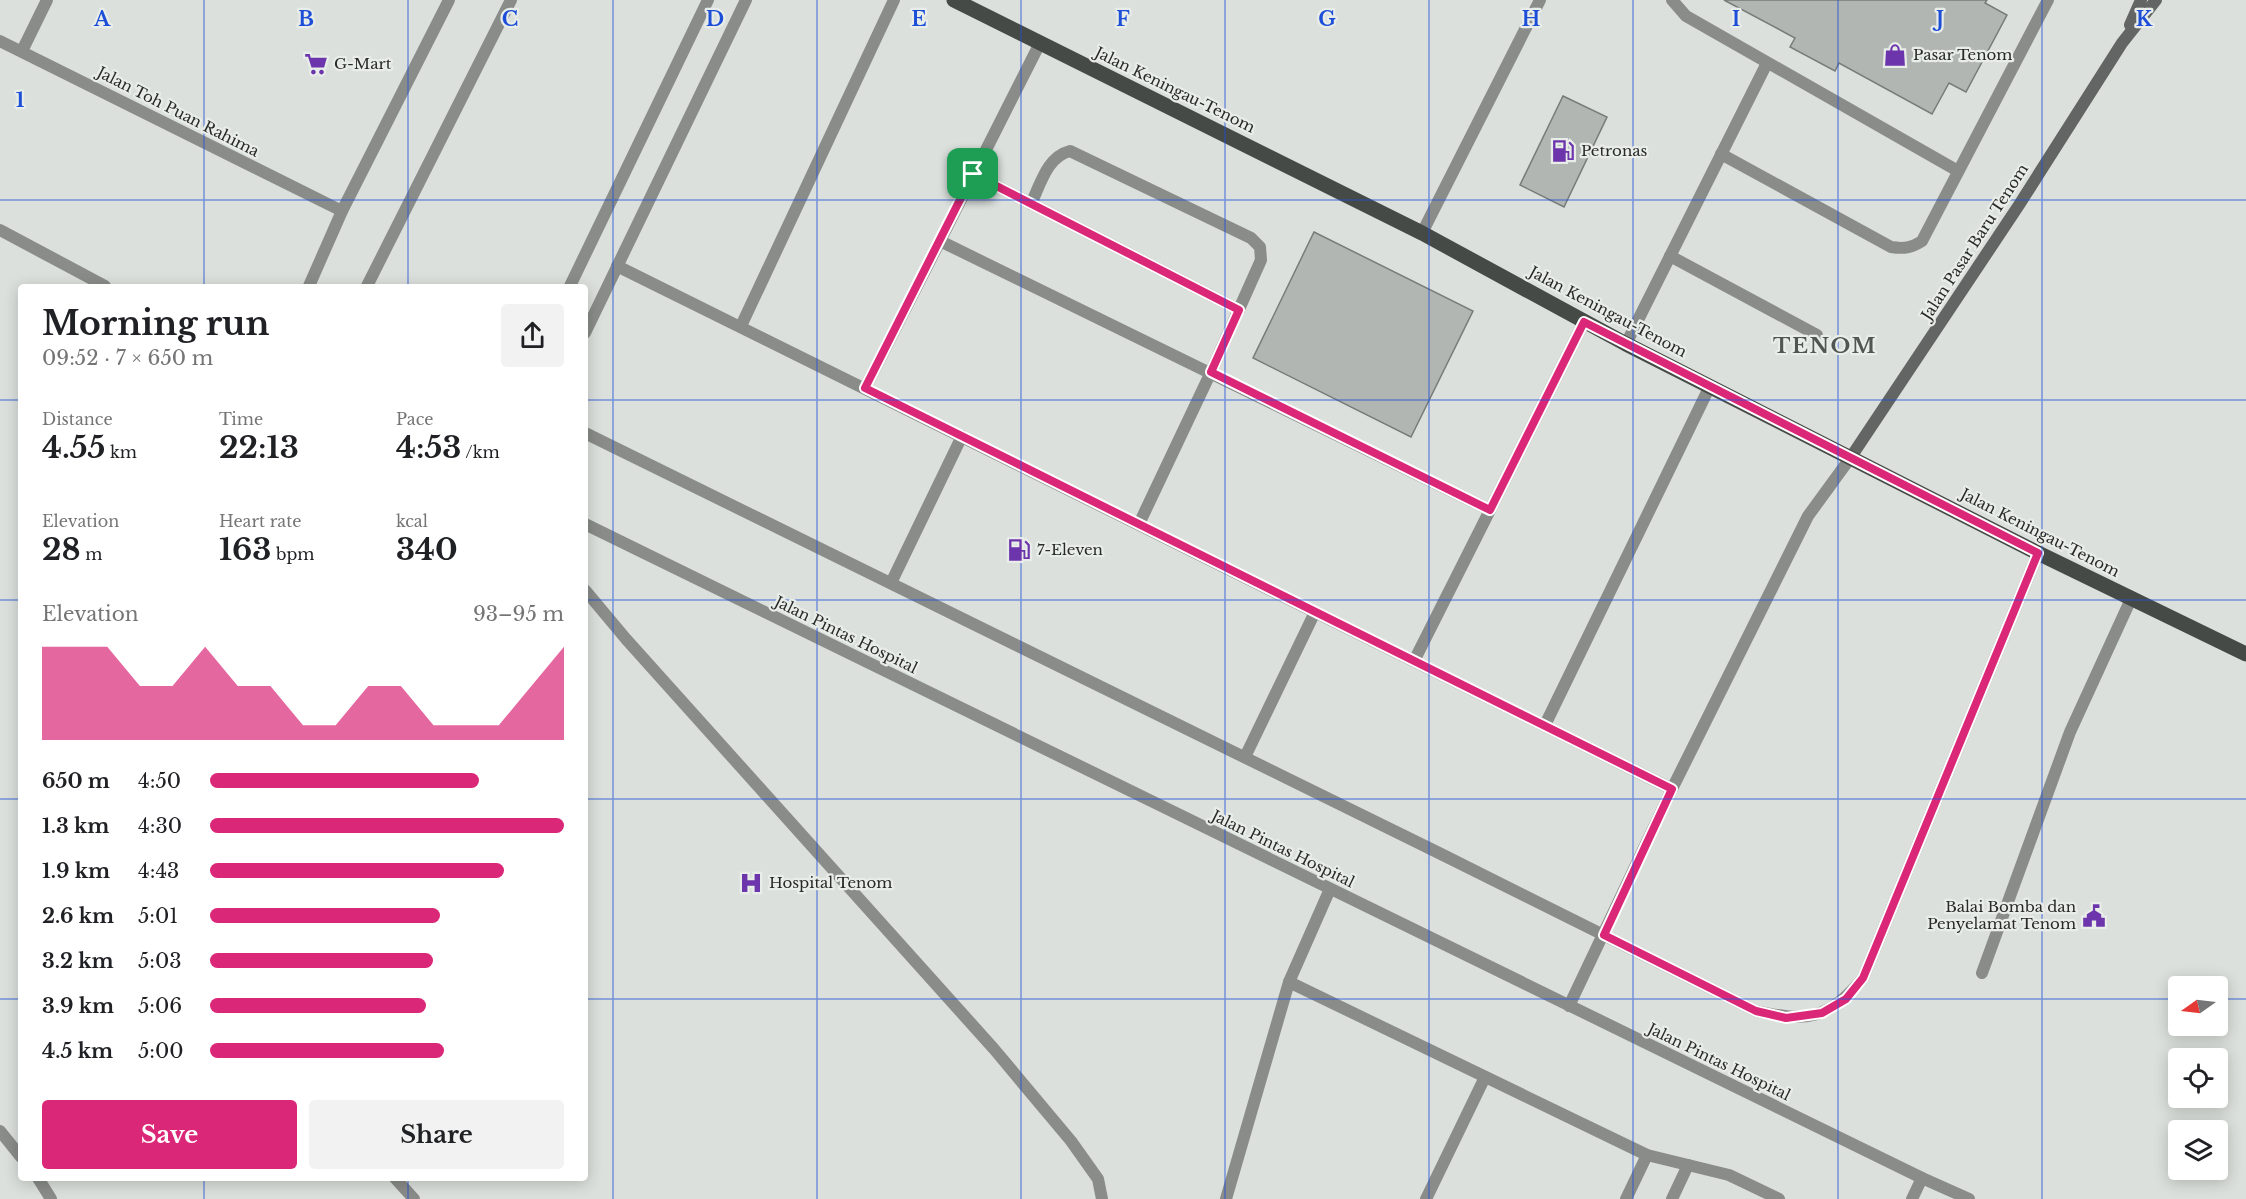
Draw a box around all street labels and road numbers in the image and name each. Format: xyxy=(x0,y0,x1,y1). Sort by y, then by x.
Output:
street label: Jalan Keningau-Tenom xyxy=(1090,42,1258,137)
street label: Jalan Toh Puan Rahima xyxy=(92,62,263,161)
street label: Jalan Pasar Baru Tenom xyxy=(1916,160,2032,325)
street label: Jalan Keningau-Tenom xyxy=(1524,261,1690,361)
street label: Jalan Keningau-Tenom xyxy=(1956,483,2123,581)
street label: Jalan Pintas Hospital xyxy=(770,591,921,677)
street label: Jalan Pintas Hospital xyxy=(1207,805,1358,891)
street label: Jalan Pintas Hospital xyxy=(1643,1018,1794,1104)

